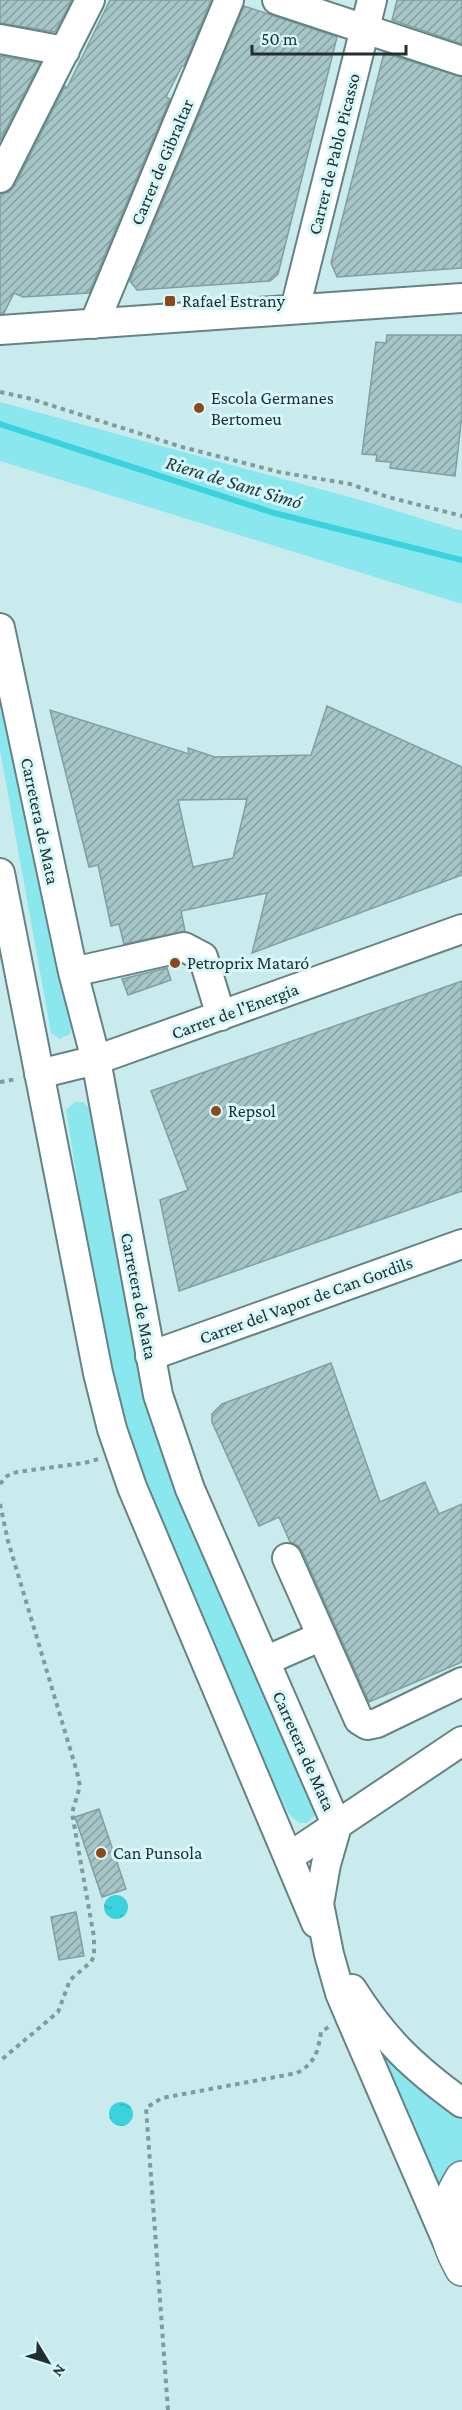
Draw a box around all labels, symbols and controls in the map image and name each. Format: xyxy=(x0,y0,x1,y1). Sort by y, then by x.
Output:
scale bar xyxy=(252,18,406,56)
text: 50 m xyxy=(261,29,298,49)
street label: Carrer de Pablo Picasso xyxy=(304,71,364,237)
street label: Carrer de Gibraltar xyxy=(126,96,198,228)
place label: Rafael Estrany xyxy=(182,291,286,311)
marker: Rafael Estrany xyxy=(163,294,177,308)
place label: Escola Germanes Bertomeu xyxy=(211,388,334,429)
marker: Escola Germanes Bertomeu xyxy=(192,401,206,415)
water label: Riera de Sant Simó xyxy=(163,451,306,514)
street label: Carretera de Mata xyxy=(17,756,63,886)
place label: Petroprix Mataró xyxy=(187,953,309,973)
marker: Petroprix Mataró xyxy=(168,956,182,970)
street label: Carrer de l'Energia xyxy=(169,979,301,1043)
place label: Repsol xyxy=(228,1101,276,1121)
marker: Repsol xyxy=(209,1104,223,1118)
street label: Carretera de Mata xyxy=(117,1231,161,1361)
street label: Carrer del Vapor de Can Gordils xyxy=(197,1252,415,1348)
street label: Carretera de Mata xyxy=(269,1688,339,1814)
place label: Can Punsola xyxy=(113,1843,202,1863)
marker: Can Punsola xyxy=(94,1846,108,1860)
north arrow xyxy=(18,2332,78,2392)
text: N xyxy=(49,2361,69,2381)

